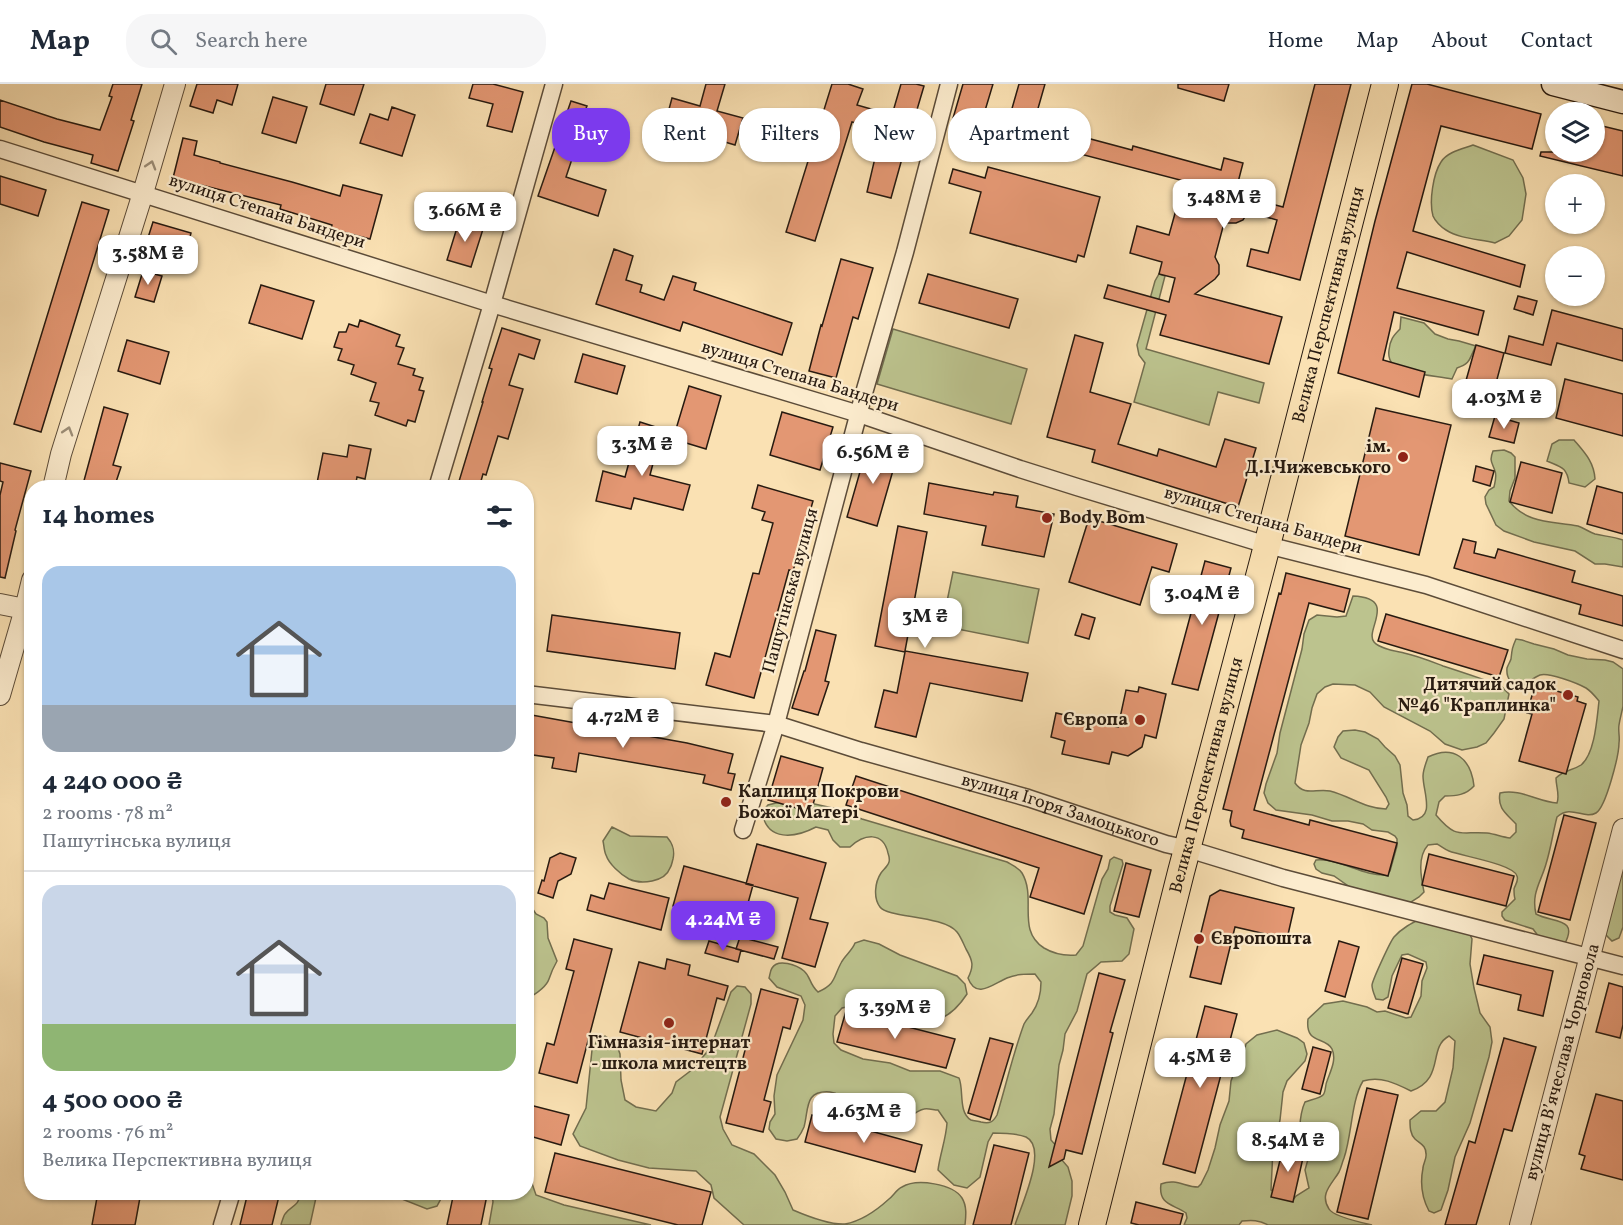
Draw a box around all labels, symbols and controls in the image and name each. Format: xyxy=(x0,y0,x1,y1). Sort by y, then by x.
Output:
search box xyxy=(126,14,546,68)
text: Map xyxy=(30,22,90,61)
icon: search xyxy=(147,25,180,58)
text: Search here xyxy=(195,26,308,57)
text: Home xyxy=(1268,27,1323,56)
text: Map xyxy=(1356,27,1398,56)
text: About xyxy=(1431,27,1488,56)
text: Contact xyxy=(1521,27,1593,56)
map controls xyxy=(1545,102,1605,306)
button: layers xyxy=(1545,102,1605,162)
chip: Buy xyxy=(552,108,630,162)
chip: Rent xyxy=(642,108,727,162)
chip: Filters xyxy=(739,108,840,162)
chip: New xyxy=(852,108,936,162)
chip: Apartment xyxy=(948,108,1091,162)
one-way arrow xyxy=(144,160,156,171)
street label: вулиця Степана Бандери xyxy=(166,168,368,256)
button: + xyxy=(1545,174,1605,234)
pin: 3.48M ₴ xyxy=(1169,179,1279,230)
text: 3.48M ₴ xyxy=(1187,184,1261,212)
street label: Велика Перспективна вулиця xyxy=(1286,184,1371,426)
pin: 3.66M ₴ xyxy=(410,192,520,243)
text: 3.66M ₴ xyxy=(428,197,502,225)
pin: 3.58M ₴ xyxy=(93,235,203,286)
text: 3.58M ₴ xyxy=(112,240,184,268)
button: − xyxy=(1545,246,1605,306)
street label: вулиця Степана Бандери xyxy=(698,335,902,419)
pin: 4.03M ₴ xyxy=(1449,379,1559,430)
text: 4.03M ₴ xyxy=(1466,384,1542,412)
one-way arrow xyxy=(61,426,73,437)
pin: 3.3M ₴ xyxy=(593,426,691,477)
text: 3.3M ₴ xyxy=(611,431,673,459)
pin: 6.56M ₴ xyxy=(818,434,928,485)
place label: ім. Д.І.Чижевського xyxy=(1245,435,1391,481)
text: 6.56M ₴ xyxy=(837,439,909,467)
marker: ім. Д.І.Чижевського xyxy=(1396,450,1410,464)
street label: вулиця Степана Бандери xyxy=(1161,481,1365,561)
text: 14 homes xyxy=(42,498,155,534)
icon: filters xyxy=(483,500,516,533)
street label: Пашутінська вулиця xyxy=(757,506,825,676)
place label: Body Bom xyxy=(1059,506,1145,531)
marker: Body Bom xyxy=(1040,511,1054,525)
pin: 3.04M ₴ xyxy=(1147,575,1257,626)
text: 3.04M ₴ xyxy=(1164,580,1240,608)
pin: 3M ₴ xyxy=(889,598,961,649)
text: 3M ₴ xyxy=(902,603,948,631)
icon: home xyxy=(225,605,333,713)
street label: Велика Перспективна вулиця xyxy=(1164,655,1250,896)
place label: Дитячий садок №46 "Краплинка" xyxy=(1398,673,1556,719)
marker: Дитячий садок №46 "Краплинка" xyxy=(1561,688,1575,702)
pin: 4.72M ₴ xyxy=(568,698,678,749)
text: 4.72M ₴ xyxy=(587,703,659,731)
place label: Європа xyxy=(1063,708,1128,733)
marker: Європа xyxy=(1133,713,1147,727)
text: 4 240 000 ₴ xyxy=(42,764,183,800)
street label: вулиця Ігоря Замоцького xyxy=(958,767,1163,853)
place label: Каплиця Покрови Божої Матері xyxy=(738,780,899,826)
marker: Каплиця Покрови Божої Матері xyxy=(719,795,733,809)
text: 2 rooms · 78 m² xyxy=(42,800,173,828)
text: Пашутінська вулиця xyxy=(42,828,231,856)
pin: 4.24M ₴ xyxy=(668,901,778,952)
text: 4.24M ₴ xyxy=(685,906,761,934)
icon: home xyxy=(225,924,333,1032)
place label: Європошта xyxy=(1211,927,1312,952)
marker: Європошта xyxy=(1192,932,1206,946)
street label: вулиця Вʼячеслава Чорновола xyxy=(1519,941,1607,1183)
pin: 3.39M ₴ xyxy=(840,989,950,1040)
text: 3.39M ₴ xyxy=(859,994,931,1022)
marker: Гімназія-інтернат - школа мистецтв xyxy=(662,1016,676,1030)
place label: Гімназія-інтернат - школа мистецтв xyxy=(588,1031,750,1077)
pin: 4.5M ₴ xyxy=(1151,1038,1249,1089)
text: 4.5M ₴ xyxy=(1168,1043,1232,1071)
text: 4 500 000 ₴ xyxy=(42,1083,183,1119)
pin: 4.63M ₴ xyxy=(809,1093,919,1144)
text: 4.63M ₴ xyxy=(827,1098,901,1126)
text: 2 rooms · 76 m² xyxy=(42,1119,174,1147)
pin: 8.54M ₴ xyxy=(1233,1122,1343,1173)
text: 8.54M ₴ xyxy=(1251,1127,1325,1155)
text: Велика Перспективна вулиця xyxy=(42,1147,312,1175)

